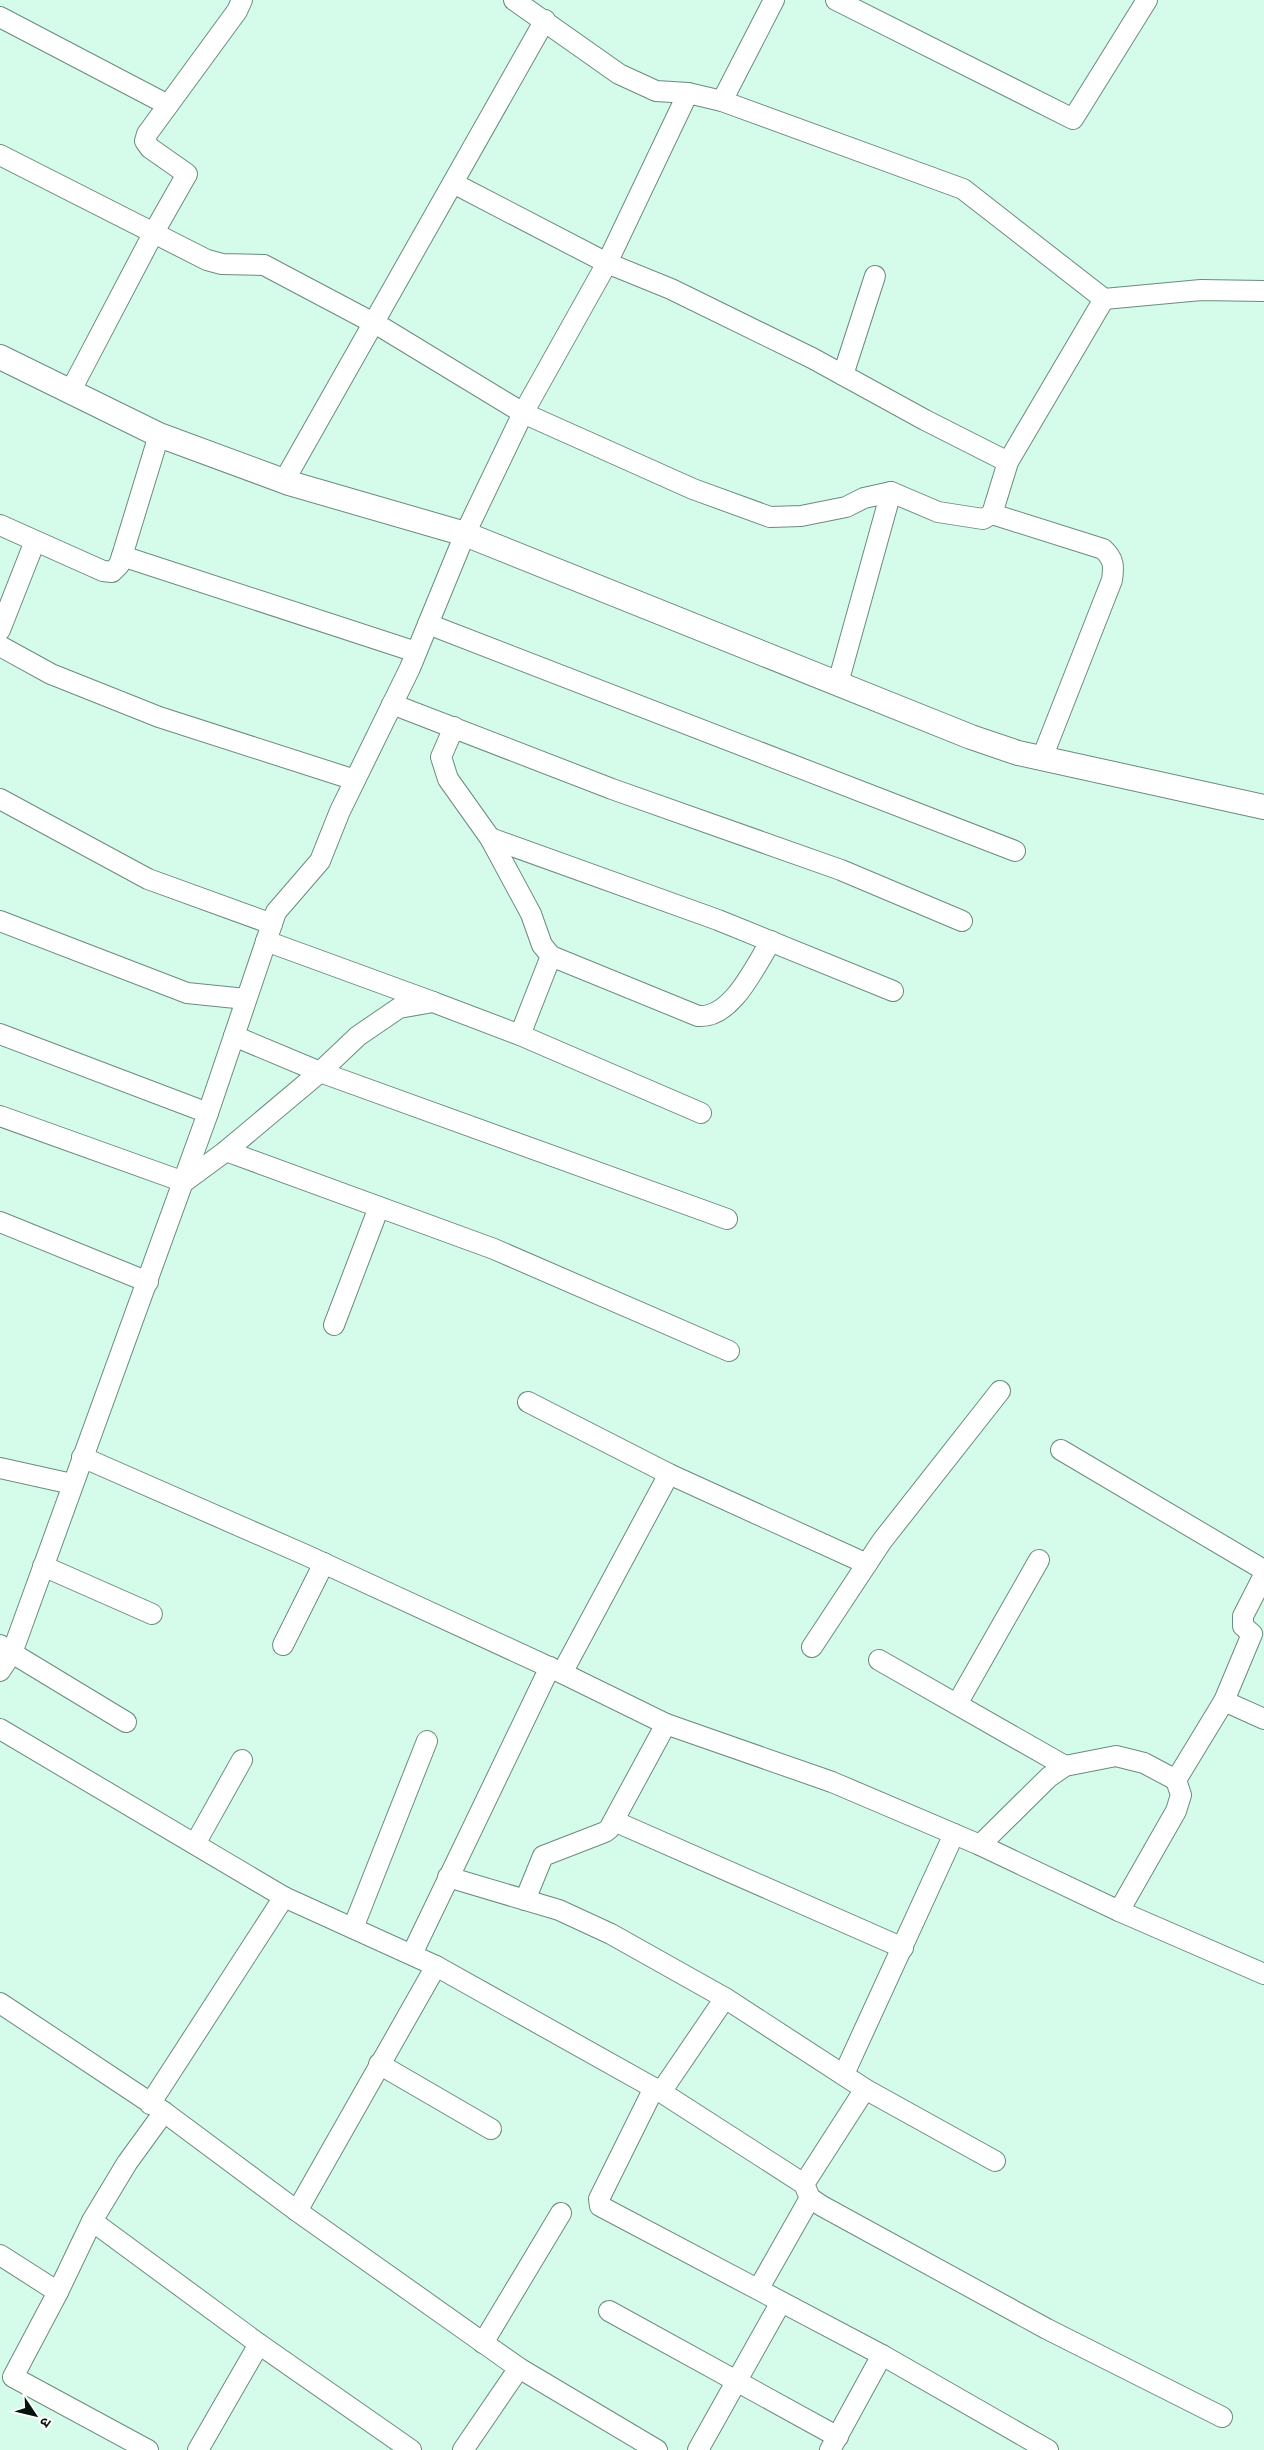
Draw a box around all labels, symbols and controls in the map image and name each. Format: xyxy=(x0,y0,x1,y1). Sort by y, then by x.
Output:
north arrow xyxy=(10,2390,60,2440)
text: उ xyxy=(36,2415,55,2431)

